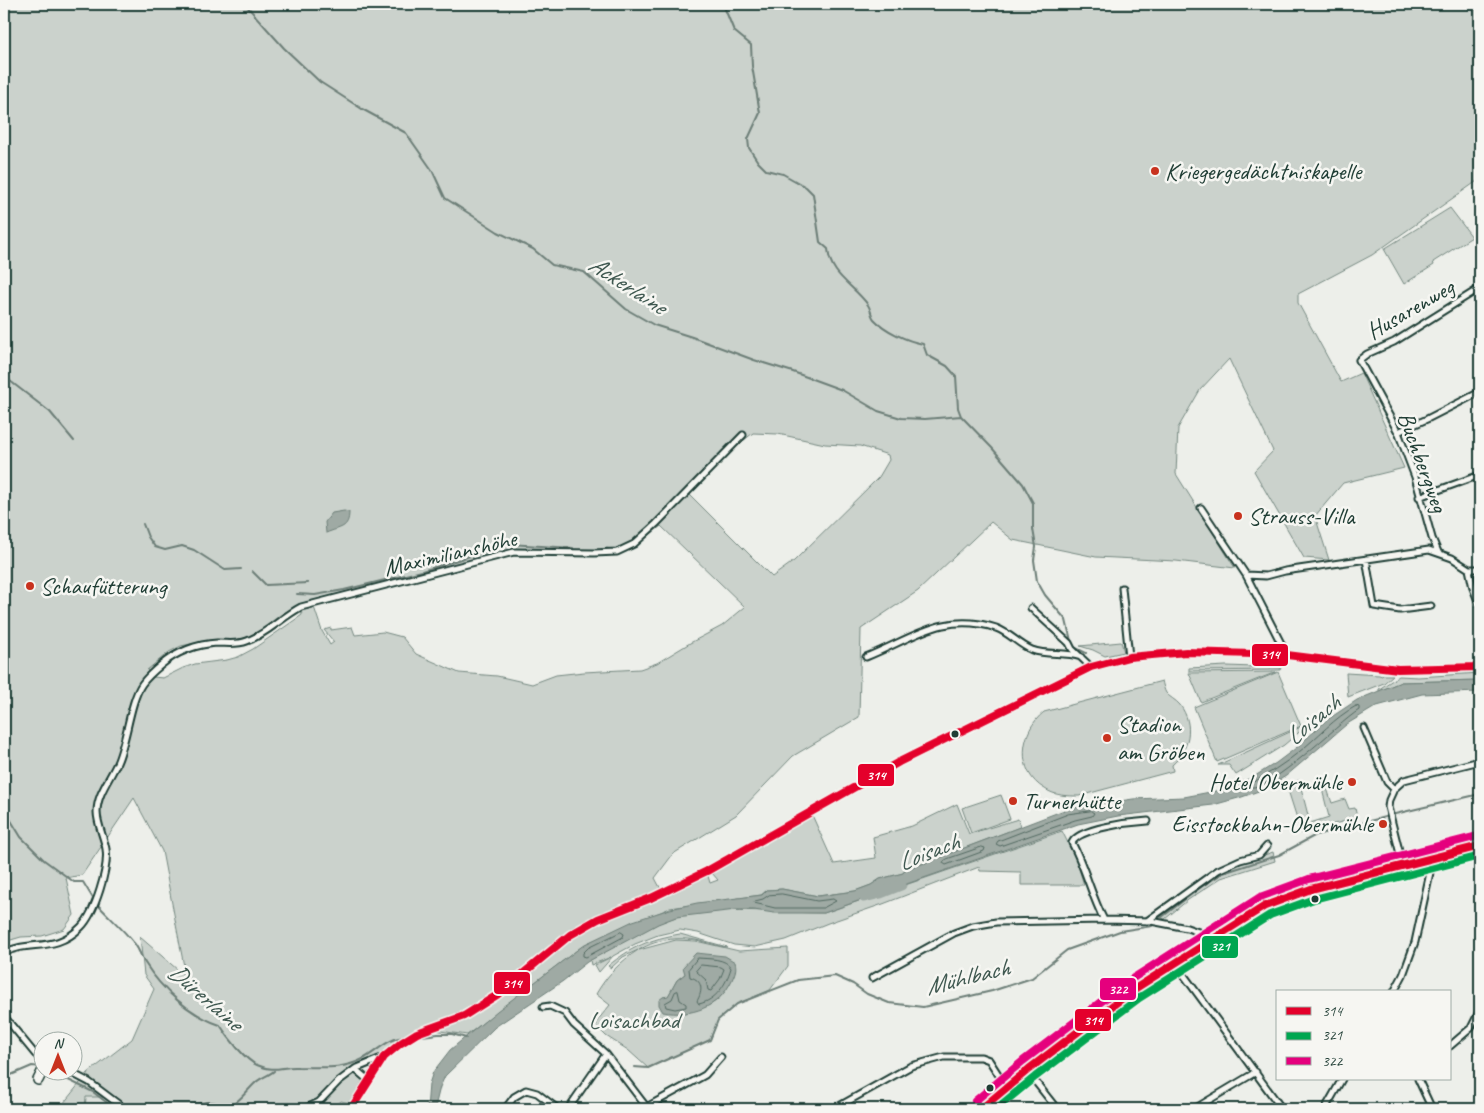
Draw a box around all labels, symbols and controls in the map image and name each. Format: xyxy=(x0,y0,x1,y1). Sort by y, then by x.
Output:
place label: Kriegergedächtniskapelle xyxy=(1165,156,1363,186)
marker: Kriegergedächtniskapelle xyxy=(1149,165,1161,177)
water label: Ackerlaine xyxy=(583,248,675,324)
street label: Husarenweg xyxy=(1361,271,1461,346)
street label: Buchbergweg xyxy=(1391,408,1456,518)
place label: Strauss-Villa xyxy=(1248,501,1356,531)
marker: Strauss-Villa xyxy=(1232,510,1244,522)
street label: Maximilianshöhe xyxy=(381,523,521,583)
place label: Schaufütterung xyxy=(40,571,169,601)
marker: Schaufütterung xyxy=(24,580,36,592)
line badge: 314 xyxy=(1251,643,1289,667)
text: 314 xyxy=(1261,646,1281,663)
water label: Loisach xyxy=(1278,686,1348,752)
place label: Stadion am Gröben xyxy=(1117,709,1205,767)
unlabelled marker xyxy=(950,729,960,739)
marker: Stadion am Gröben xyxy=(1101,732,1113,744)
line badge: 314 xyxy=(857,763,895,787)
text: 314 xyxy=(867,767,887,784)
place label: Hotel Obermühle xyxy=(1209,767,1344,797)
marker: Hotel Obermühle xyxy=(1346,776,1358,788)
place label: Turnerhütte xyxy=(1023,786,1122,816)
marker: Turnerhütte xyxy=(1007,795,1019,807)
place label: Eisstockbahn-Obermühle xyxy=(1172,809,1375,839)
marker: Eisstockbahn-Obermühle xyxy=(1377,818,1389,830)
water label: Loisach xyxy=(893,825,965,878)
unlabelled marker xyxy=(1310,894,1320,904)
line badge: 321 xyxy=(1201,935,1239,959)
text: 321 xyxy=(1211,938,1231,955)
water label: Mühlbach xyxy=(922,951,1014,1003)
water label: Dürerlaine xyxy=(162,956,252,1040)
line badge: 314 xyxy=(493,971,531,995)
text: 314 xyxy=(503,975,523,992)
line badge: 322 xyxy=(1099,977,1137,1001)
text: 322 xyxy=(1109,981,1129,998)
legend xyxy=(1276,990,1452,1080)
text: 314 xyxy=(1322,1002,1344,1021)
park label: Loisachbad xyxy=(589,1005,683,1035)
line badge: 314 xyxy=(1074,1008,1112,1032)
text: 314 xyxy=(1084,1012,1104,1029)
text: 321 xyxy=(1322,1026,1344,1045)
north arrow xyxy=(32,1030,82,1080)
text: N xyxy=(54,1035,65,1052)
text: 322 xyxy=(1322,1052,1344,1071)
unlabelled marker xyxy=(985,1083,995,1093)

